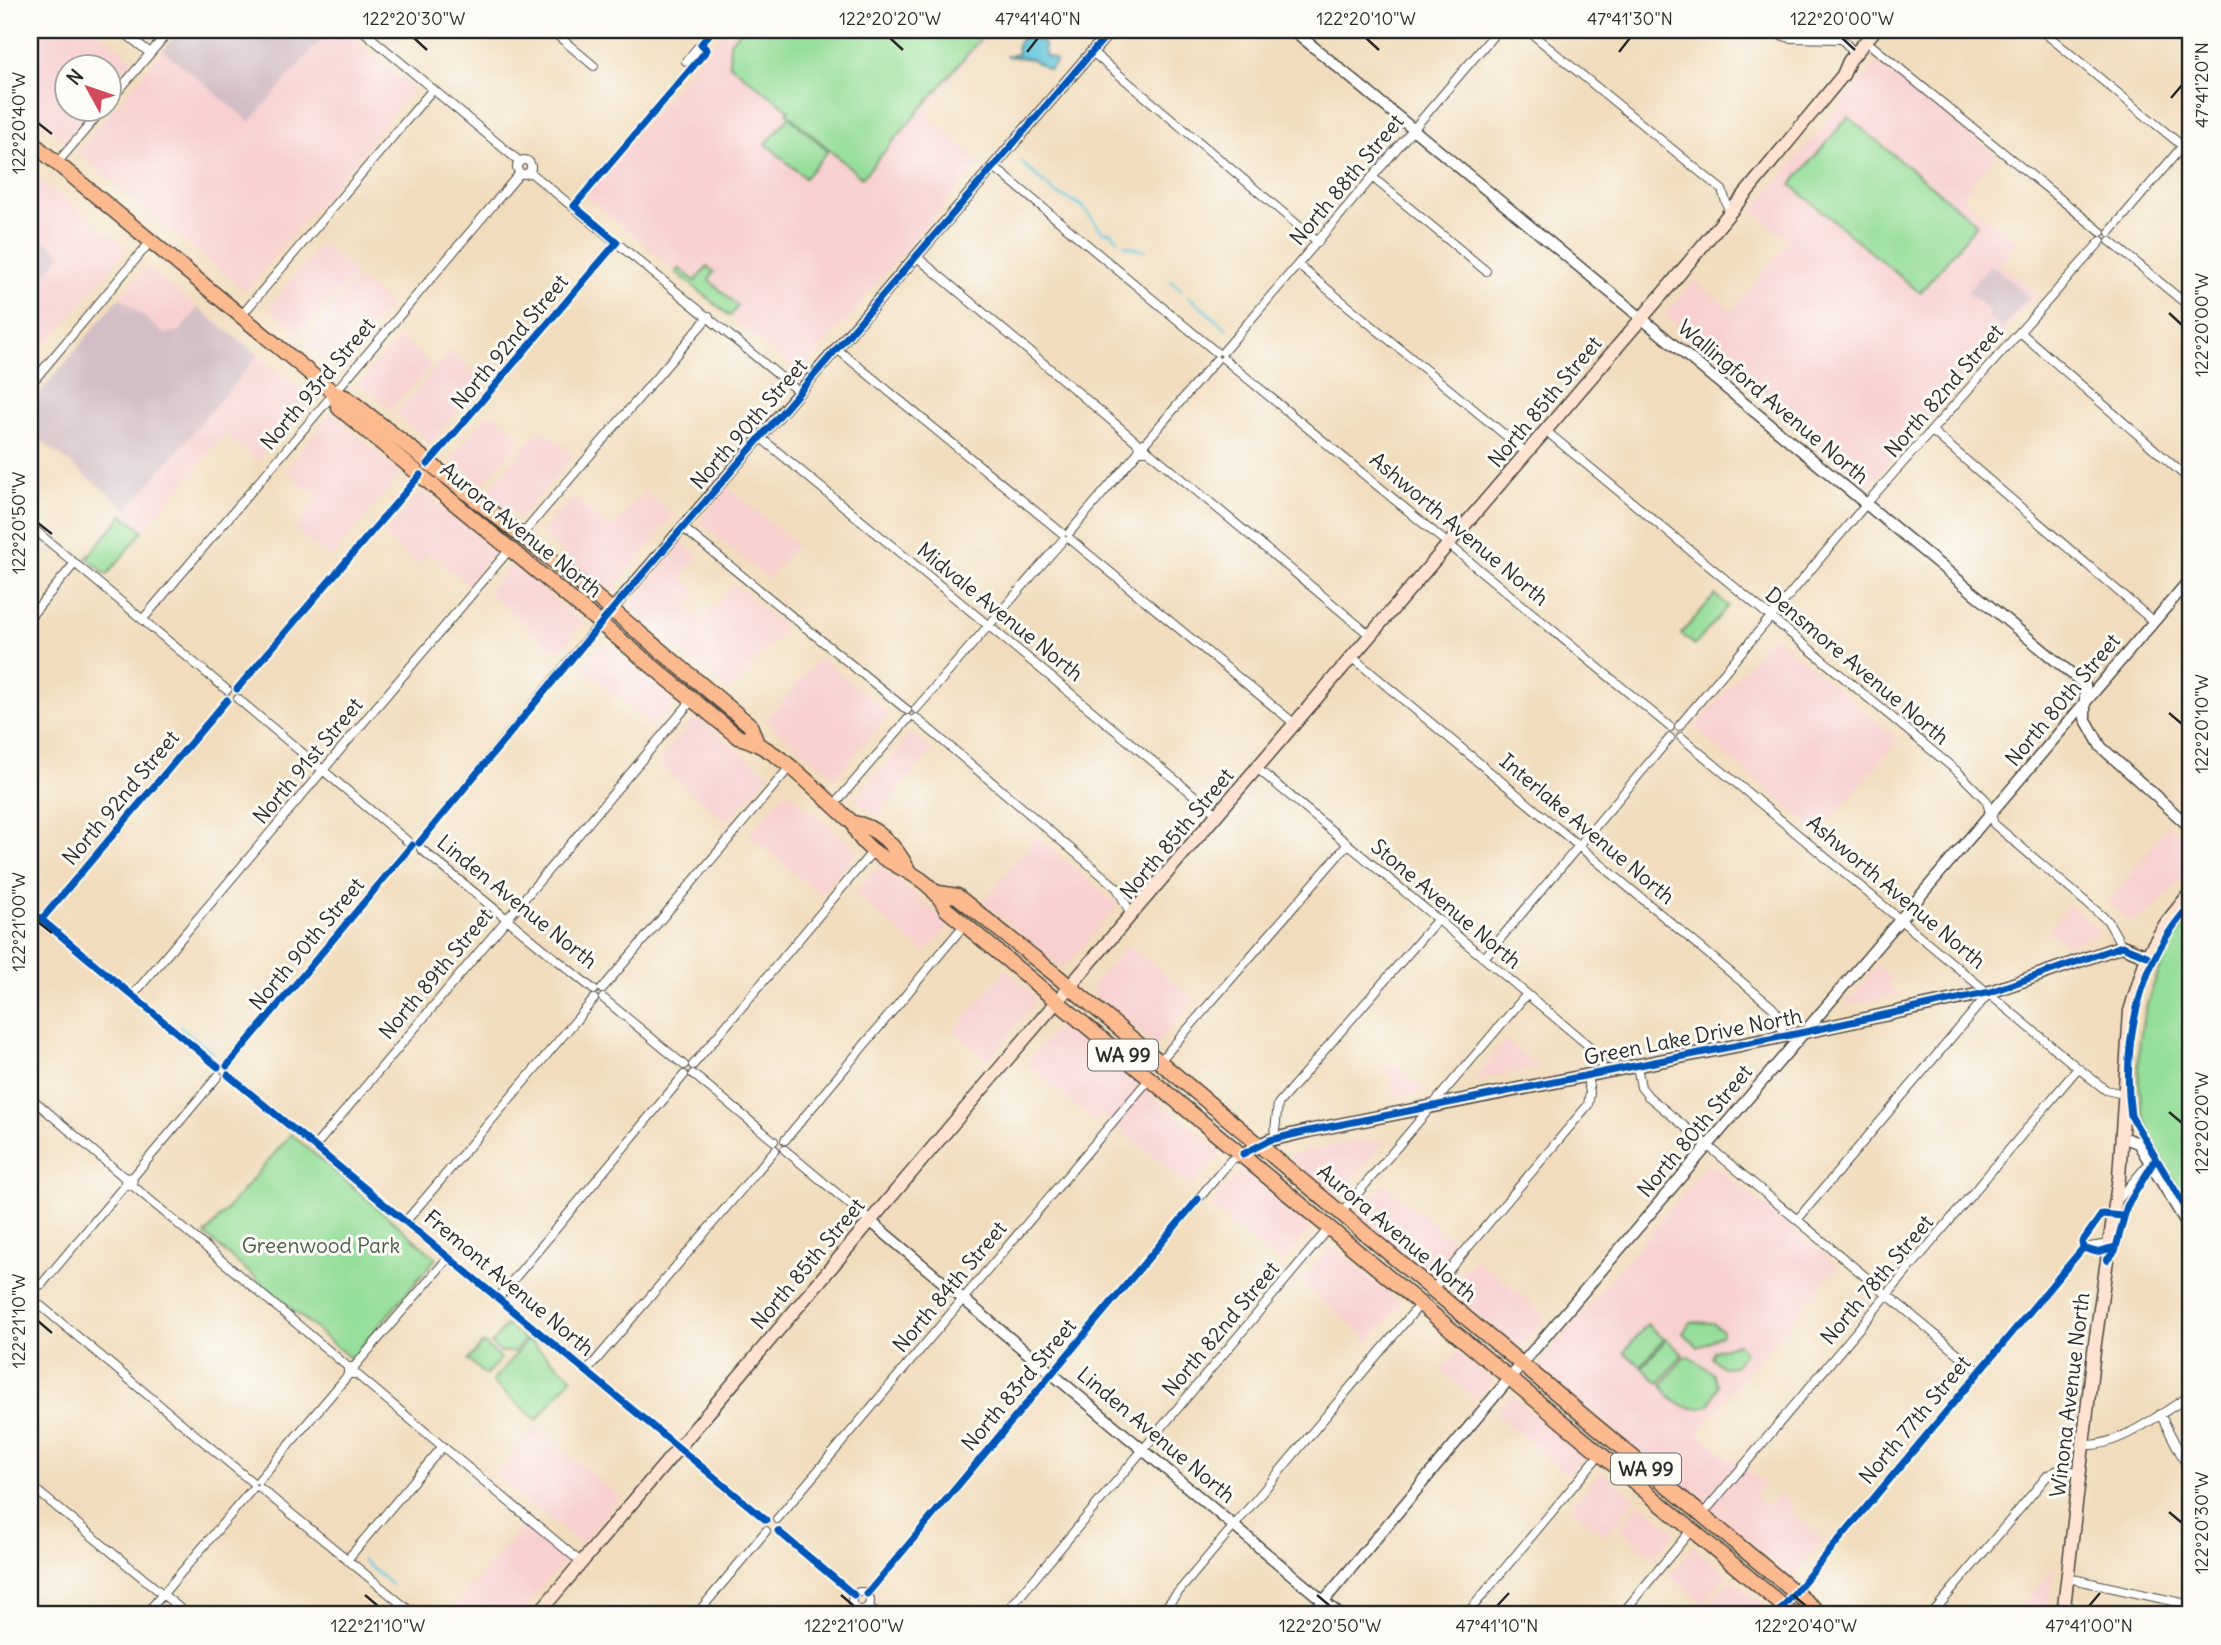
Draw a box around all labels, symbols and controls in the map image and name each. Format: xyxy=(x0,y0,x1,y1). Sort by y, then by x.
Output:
text: 122°20'30"W xyxy=(363,7,465,30)
text: 122°20'20"W xyxy=(839,7,941,30)
text: 47°41'40"N xyxy=(995,7,1081,30)
text: 122°20'10"W xyxy=(1316,7,1416,30)
text: 47°41'30"N xyxy=(1587,7,1673,30)
text: 122°20'00"W xyxy=(1790,7,1894,30)
text: 47°41'20"N xyxy=(2190,42,2213,128)
north arrow xyxy=(52,52,122,122)
text: N xyxy=(62,64,88,90)
text: 122°20'40"W xyxy=(7,72,30,174)
street label: North 88th Street xyxy=(1284,108,1409,251)
street label: North 92nd Street xyxy=(445,269,574,415)
text: 122°20'00"W xyxy=(2190,273,2213,377)
street label: North 93rd Street xyxy=(254,312,381,455)
street label: Wallingford Avenue North xyxy=(1672,314,1875,490)
street label: North 82nd Street xyxy=(1878,318,2009,463)
street label: North 85th Street xyxy=(1482,330,1607,473)
street label: North 90th Street xyxy=(684,353,813,495)
street label: Ashworth Avenue North xyxy=(1364,446,1554,611)
street label: Aurora Avenue North xyxy=(435,456,608,603)
text: 122°20'50"W xyxy=(7,472,30,574)
street label: Midvale Avenue North xyxy=(912,536,1089,687)
street label: Densmore Avenue North xyxy=(1760,581,1955,750)
street label: North 80th Street xyxy=(1999,628,2126,772)
text: 122°20'10"W xyxy=(2190,674,2213,774)
street label: North 91st Street xyxy=(247,692,368,829)
street label: North 92nd Street xyxy=(56,725,185,871)
street label: Interlake Avenue North xyxy=(1494,747,1680,910)
street label: North 85th Street xyxy=(1114,762,1239,905)
street label: Ashworth Avenue North xyxy=(1801,809,1991,974)
street label: Linden Avenue North xyxy=(432,829,603,974)
street label: Stone Avenue North xyxy=(1366,833,1527,974)
text: 122°21'00"W xyxy=(7,872,30,972)
street label: North 90th Street xyxy=(243,872,370,1016)
street label: North 89th Street xyxy=(373,902,498,1045)
street label: Green Lake Drive North xyxy=(1582,1002,1804,1071)
road number: WA 99 xyxy=(1088,1040,1158,1070)
street label: North 80th Street xyxy=(1631,1059,1758,1203)
text: 122°20'20"W xyxy=(2190,1072,2213,1174)
street label: Aurora Avenue North xyxy=(1312,1158,1483,1307)
street label: North 85th Street xyxy=(745,1192,870,1335)
street label: Fremont Avenue North xyxy=(419,1204,600,1362)
street label: North 78th Street xyxy=(1814,1209,1939,1350)
street label: North 84th Street xyxy=(887,1215,1012,1358)
park label: Greenwood Park xyxy=(242,1232,400,1259)
street label: North 82nd Street xyxy=(1156,1256,1285,1402)
text: 122°21'10"W xyxy=(7,1274,30,1368)
street label: Winona Avenue North xyxy=(2044,1291,2095,1499)
street label: North 83rd Street xyxy=(955,1313,1082,1456)
street label: North 77th Street xyxy=(1853,1350,1976,1490)
street label: Linden Avenue North xyxy=(1072,1361,1241,1509)
road number: WA 99 xyxy=(1611,1454,1681,1484)
text: 122°20'30"W xyxy=(2190,1472,2213,1574)
text: 122°21'10"W xyxy=(331,1614,425,1637)
text: 122°21'00"W xyxy=(804,1614,904,1637)
text: 122°20'50"W xyxy=(1279,1614,1381,1637)
text: 47°41'10"N xyxy=(1455,1614,1539,1637)
text: 122°20'40"W xyxy=(1755,1614,1857,1637)
text: 47°41'00"N xyxy=(2045,1614,2133,1637)

